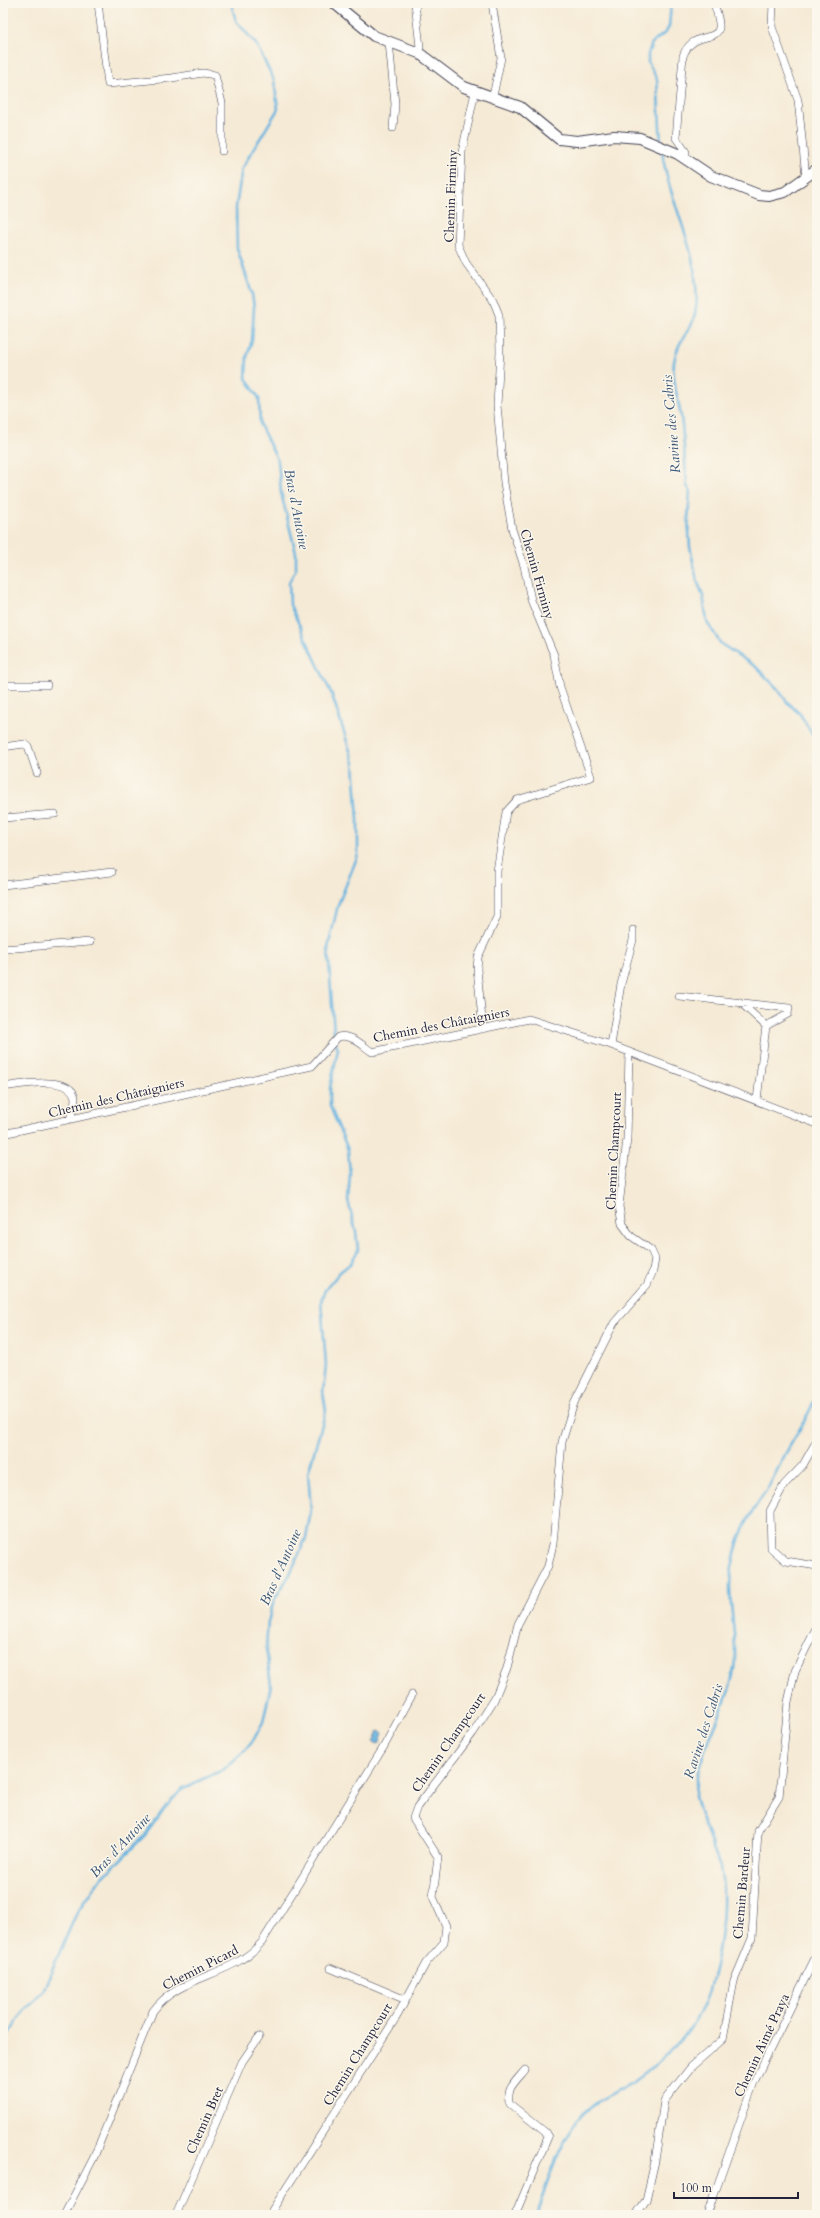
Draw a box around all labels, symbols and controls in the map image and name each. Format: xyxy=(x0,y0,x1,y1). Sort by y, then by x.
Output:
street label: Chemin Firminy xyxy=(440,149,462,243)
water label: Ravine des Cabris xyxy=(658,374,685,474)
water label: Bras d'Antoine xyxy=(279,467,314,552)
street label: Chemin Firminy xyxy=(516,527,559,622)
street label: Chemin des Châtaigniers xyxy=(371,1003,511,1047)
street label: Chemin des Châtaigniers xyxy=(47,1074,186,1122)
street label: Chemin Champcourt xyxy=(602,1092,626,1210)
water label: Bras d'Antoine xyxy=(255,1525,306,1608)
water label: Ravine des Cabris xyxy=(679,1681,728,1781)
street label: Chemin Champcourt xyxy=(408,1689,490,1796)
water label: Bras d'Antoine xyxy=(86,1809,156,1882)
street label: Chemin Bardeur xyxy=(729,1846,755,1940)
street label: Chemin Picard xyxy=(159,1941,242,1995)
street label: Chemin Aimé Praya xyxy=(730,1990,794,2100)
street label: Chemin Champcourt xyxy=(319,2000,397,2109)
street label: Chemin Bret xyxy=(182,2084,228,2157)
scale bar xyxy=(674,2174,798,2200)
text: 100 m xyxy=(680,2180,713,2196)

